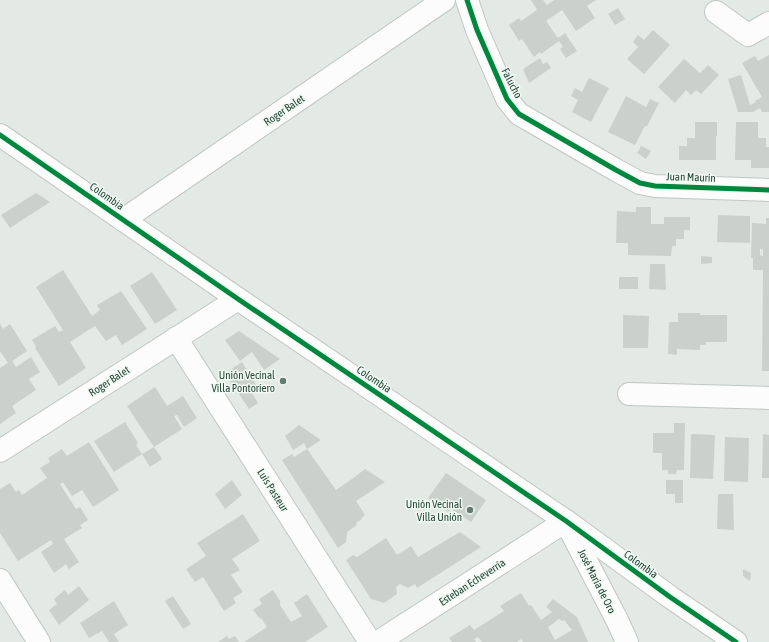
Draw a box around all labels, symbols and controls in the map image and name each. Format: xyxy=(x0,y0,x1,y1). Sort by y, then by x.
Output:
street label: Falucho xyxy=(499,66,525,100)
street label: Roger Balet xyxy=(261,92,307,128)
street label: Juan Maurín xyxy=(666,170,716,184)
street label: Colombia xyxy=(88,180,126,212)
street label: Roger Balet xyxy=(86,363,132,399)
street label: Colombia xyxy=(355,363,393,395)
place label: Unión Vecinal Villa Pontoriero xyxy=(211,369,275,394)
marker: Unión Vecinal Villa Pontoriero xyxy=(278,376,288,386)
street label: Luis Pasteur xyxy=(255,466,291,514)
place label: Unión Vecinal Villa Unión xyxy=(406,498,462,523)
marker: Unión Vecinal Villa Unión xyxy=(465,505,475,515)
street label: José María de Oro xyxy=(576,547,618,615)
street label: Colombia xyxy=(622,548,660,580)
street label: Esteban Echeverría xyxy=(437,556,507,608)

